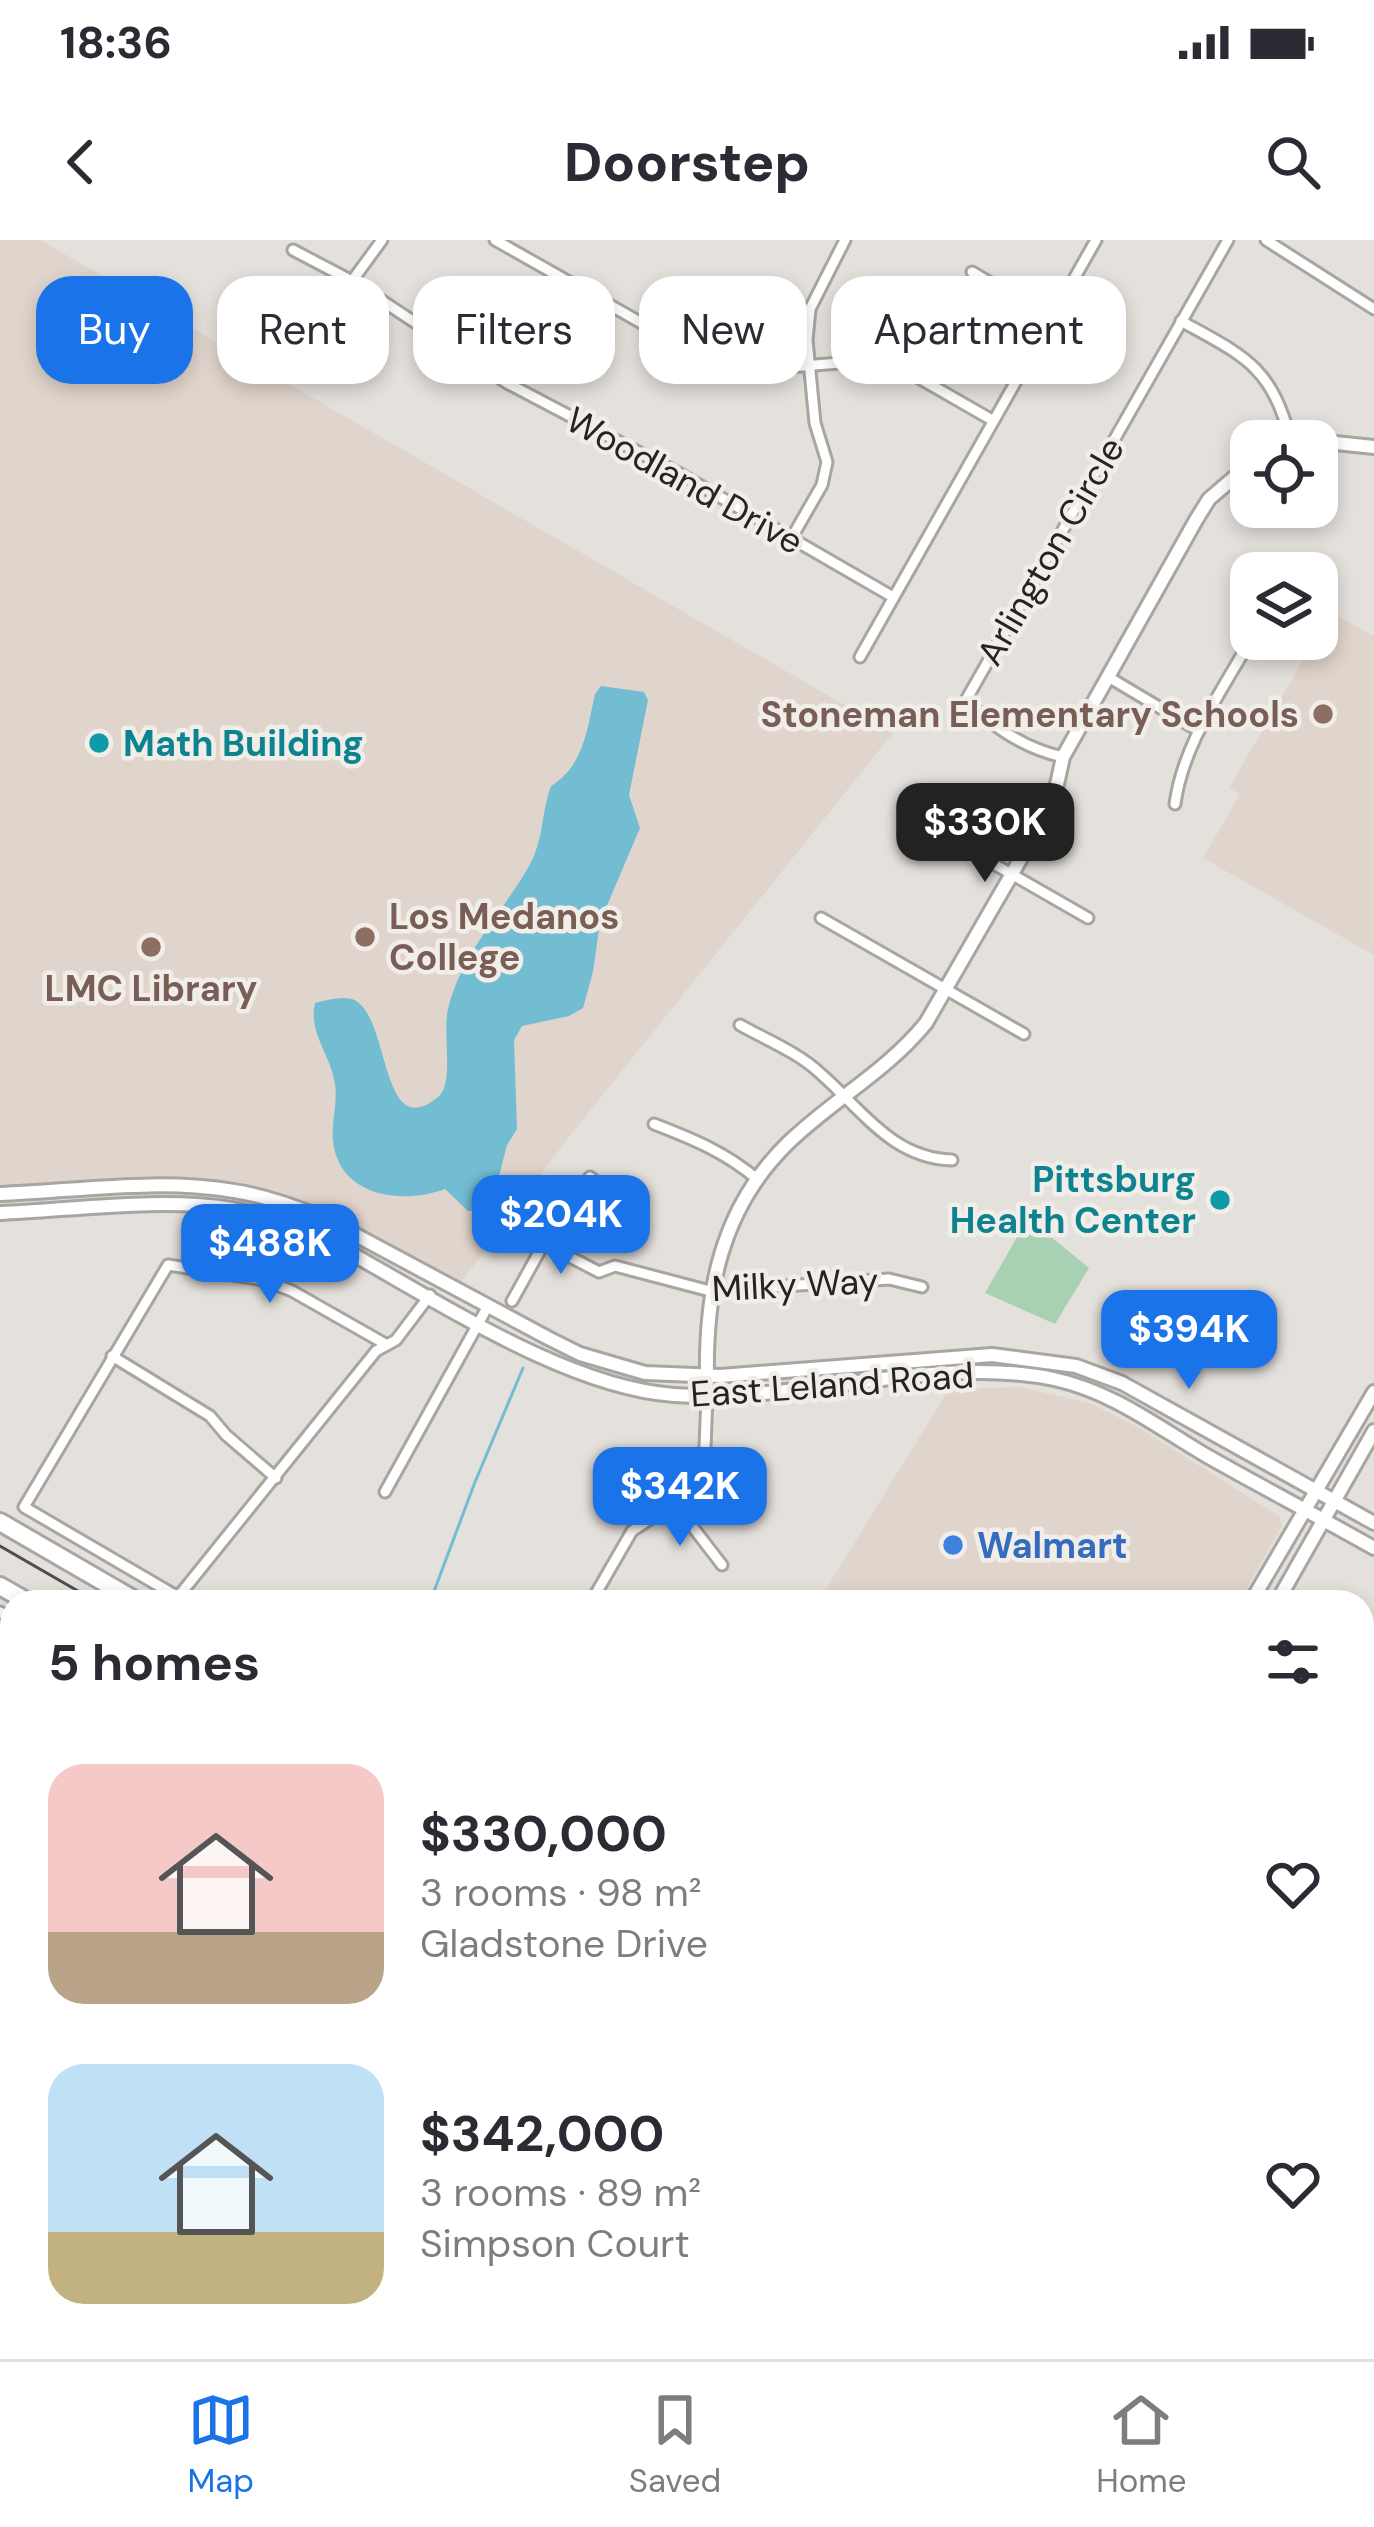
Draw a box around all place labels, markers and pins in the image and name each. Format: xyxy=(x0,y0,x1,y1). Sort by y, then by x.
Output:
place label: Stoneman Elementary Schools xyxy=(760,691,1299,738)
marker: Stoneman Elementary Schools xyxy=(1310,701,1336,727)
place label: Math Building xyxy=(123,720,364,767)
marker: Math Building xyxy=(86,730,112,756)
pin: $330K xyxy=(901,783,1069,885)
place label: Los Medanos College xyxy=(389,893,619,981)
marker: Los Medanos College xyxy=(352,924,378,950)
marker: LMC Library xyxy=(138,934,164,960)
place label: LMC Library xyxy=(45,965,258,1012)
place label: Pittsburg Health Center xyxy=(950,1156,1196,1244)
pin: $204K xyxy=(477,1175,645,1277)
marker: Pittsburg Health Center xyxy=(1207,1187,1233,1213)
pin: $488K xyxy=(186,1204,354,1306)
pin: $394K xyxy=(1105,1290,1273,1392)
pin: $342K xyxy=(596,1447,764,1549)
place label: Walmart xyxy=(977,1522,1128,1569)
marker: Walmart xyxy=(940,1532,966,1558)

